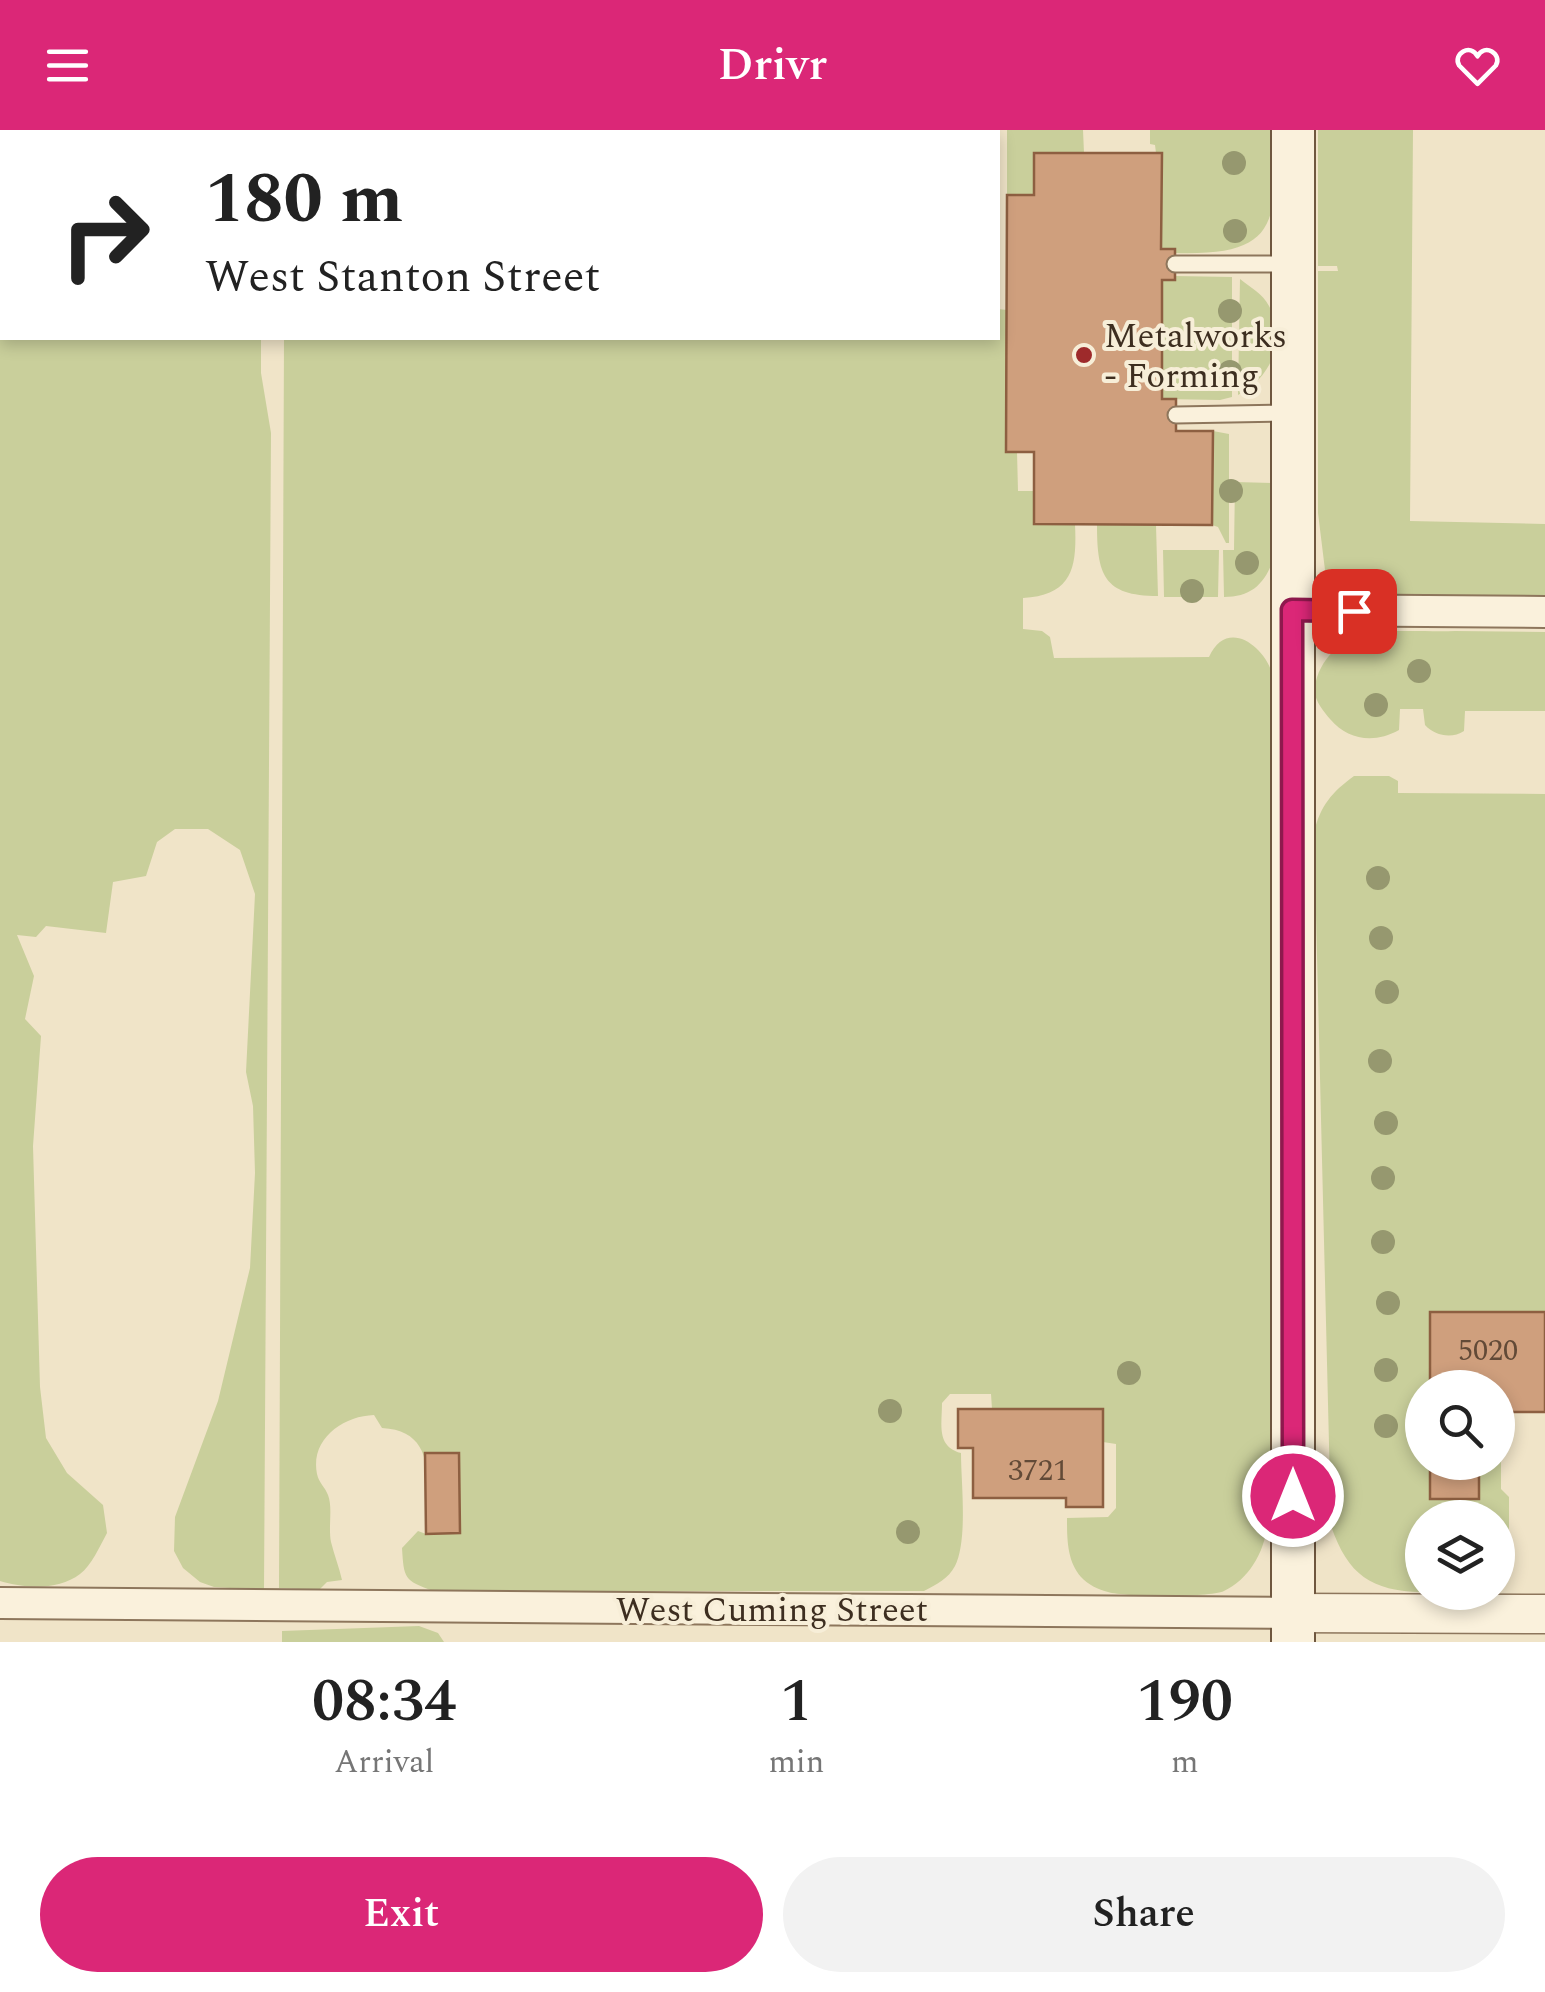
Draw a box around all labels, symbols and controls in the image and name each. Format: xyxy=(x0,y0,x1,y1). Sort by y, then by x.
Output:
text: Drivr xyxy=(718,31,827,100)
icon: menu xyxy=(40,38,95,93)
icon: heart xyxy=(1450,38,1505,93)
text: 180 m xyxy=(205,147,403,253)
icon: right xyxy=(40,170,170,300)
text: West Stanton Street xyxy=(205,243,600,312)
place label: Metalworks - Forming xyxy=(1104,310,1287,403)
marker: Metalworks - Forming xyxy=(1073,344,1095,366)
pin xyxy=(1312,569,1397,654)
icon: arrive xyxy=(1327,584,1382,639)
house number: 5020 xyxy=(1458,1328,1518,1374)
map controls xyxy=(1405,1370,1515,1610)
button: search xyxy=(1405,1370,1515,1480)
position arrow xyxy=(1241,1444,1345,1548)
house number: 3721 xyxy=(1008,1448,1068,1494)
button: layers xyxy=(1405,1500,1515,1610)
street label: West Cuming Street xyxy=(616,1584,928,1637)
text: 08:34 xyxy=(312,1656,456,1748)
text: 1 xyxy=(780,1656,813,1748)
text: 190 xyxy=(1136,1656,1233,1748)
text: Arrival xyxy=(334,1738,434,1787)
text: min xyxy=(768,1738,824,1787)
text: m xyxy=(1171,1738,1198,1787)
button: Exit xyxy=(40,1857,763,1972)
button: Share xyxy=(783,1857,1505,1972)

